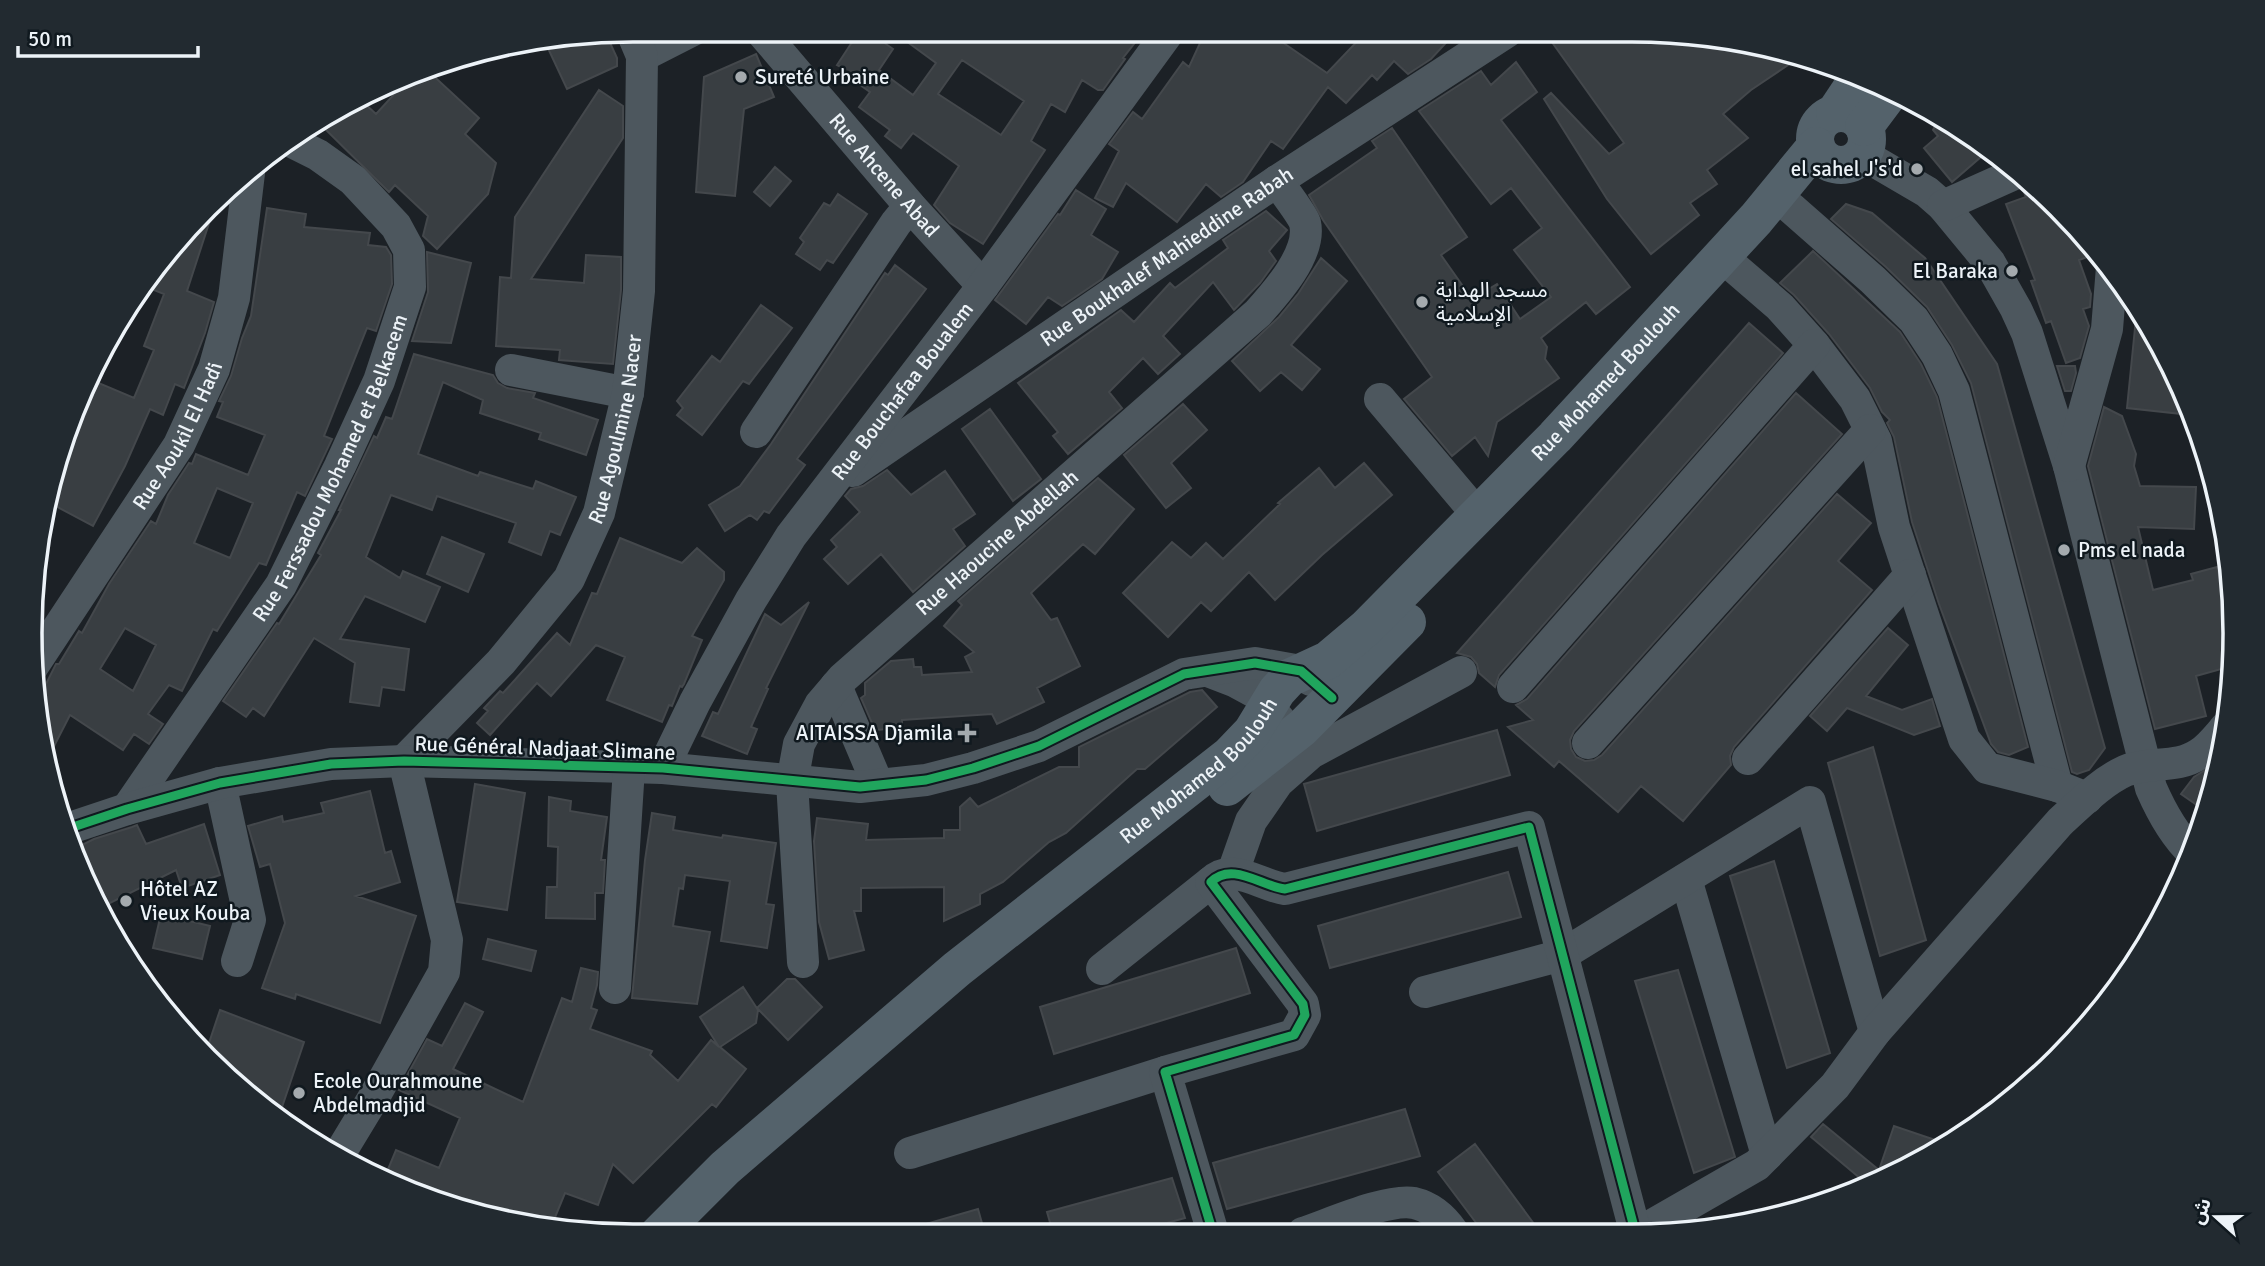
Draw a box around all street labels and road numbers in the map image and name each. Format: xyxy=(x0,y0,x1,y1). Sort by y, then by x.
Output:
street label: Rue Ahcene Abad xyxy=(824,108,945,242)
street label: Rue Boukhalef Mahieddine Rabah xyxy=(1035,161,1298,352)
street label: Rue Bouchafaa Boualem xyxy=(826,297,979,485)
street label: Rue Mohamed Boulouh xyxy=(1526,297,1685,466)
street label: Rue Ferssadou Mohamed et Belkacem xyxy=(247,311,413,627)
street label: Rue Agoulmine Nacer xyxy=(583,333,647,528)
street label: Rue Aoukil El Hadi xyxy=(127,359,228,515)
street label: Rue Haoucine Abdellah xyxy=(910,464,1084,621)
street label: Rue Mohamed Boulouh xyxy=(1114,693,1283,850)
street label: Rue Général Nadjaat Slimane xyxy=(414,730,676,766)

